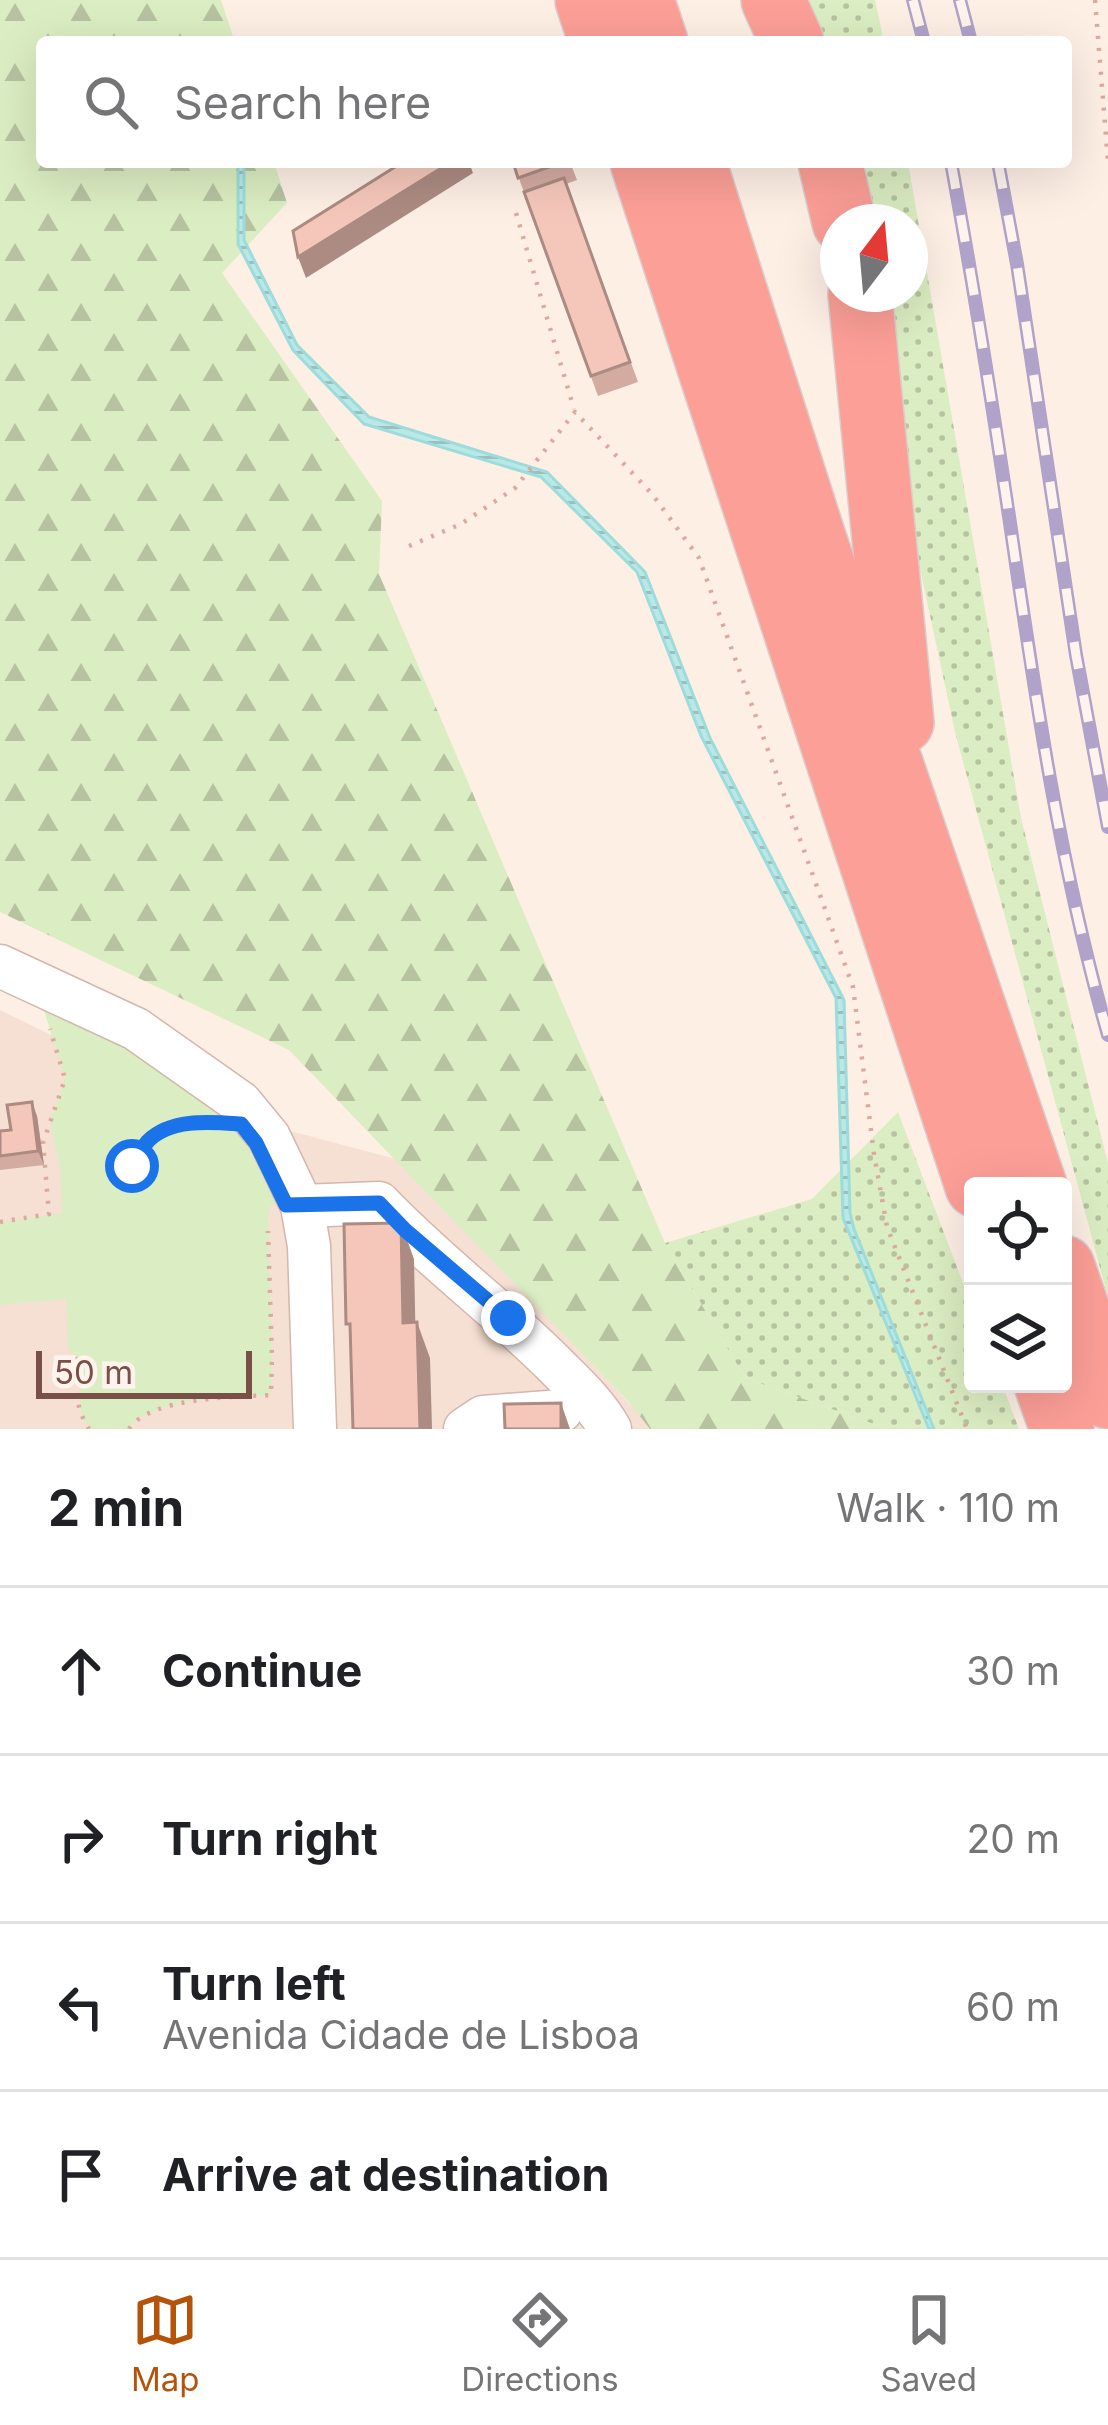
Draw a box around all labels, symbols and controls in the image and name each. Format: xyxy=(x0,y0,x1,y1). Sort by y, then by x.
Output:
search box xyxy=(36,36,1072,168)
icon: search xyxy=(78,69,144,135)
text: Search here xyxy=(174,75,431,130)
north arrow xyxy=(820,204,928,312)
route start xyxy=(105,1139,159,1193)
map controls xyxy=(964,1177,1072,1393)
button: locate xyxy=(964,1177,1072,1285)
button: layers xyxy=(964,1285,1072,1393)
route end xyxy=(481,1291,535,1345)
scale bar xyxy=(36,1345,252,1398)
text: 50 m xyxy=(54,1352,133,1392)
text: 2 min xyxy=(48,1477,184,1538)
text: Walk · 110 m xyxy=(836,1484,1060,1531)
icon: ahead xyxy=(48,1638,114,1704)
text: Continue xyxy=(162,1643,362,1698)
text: 30 m xyxy=(966,1647,1060,1694)
icon: right xyxy=(48,1806,114,1872)
text: Turn right xyxy=(162,1811,378,1866)
text: 20 m xyxy=(966,1815,1060,1862)
text: Turn left xyxy=(162,1956,346,2011)
icon: left xyxy=(48,1974,114,2040)
text: 60 m xyxy=(966,1983,1060,2030)
text: Avenida Cidade de Lisboa xyxy=(162,2011,640,2058)
icon: arrive xyxy=(48,2142,114,2208)
text: Arrive at destination xyxy=(162,2147,609,2202)
tab: Map xyxy=(131,2287,199,2399)
tab: Directions xyxy=(461,2287,619,2399)
tab: Saved xyxy=(880,2287,977,2399)

